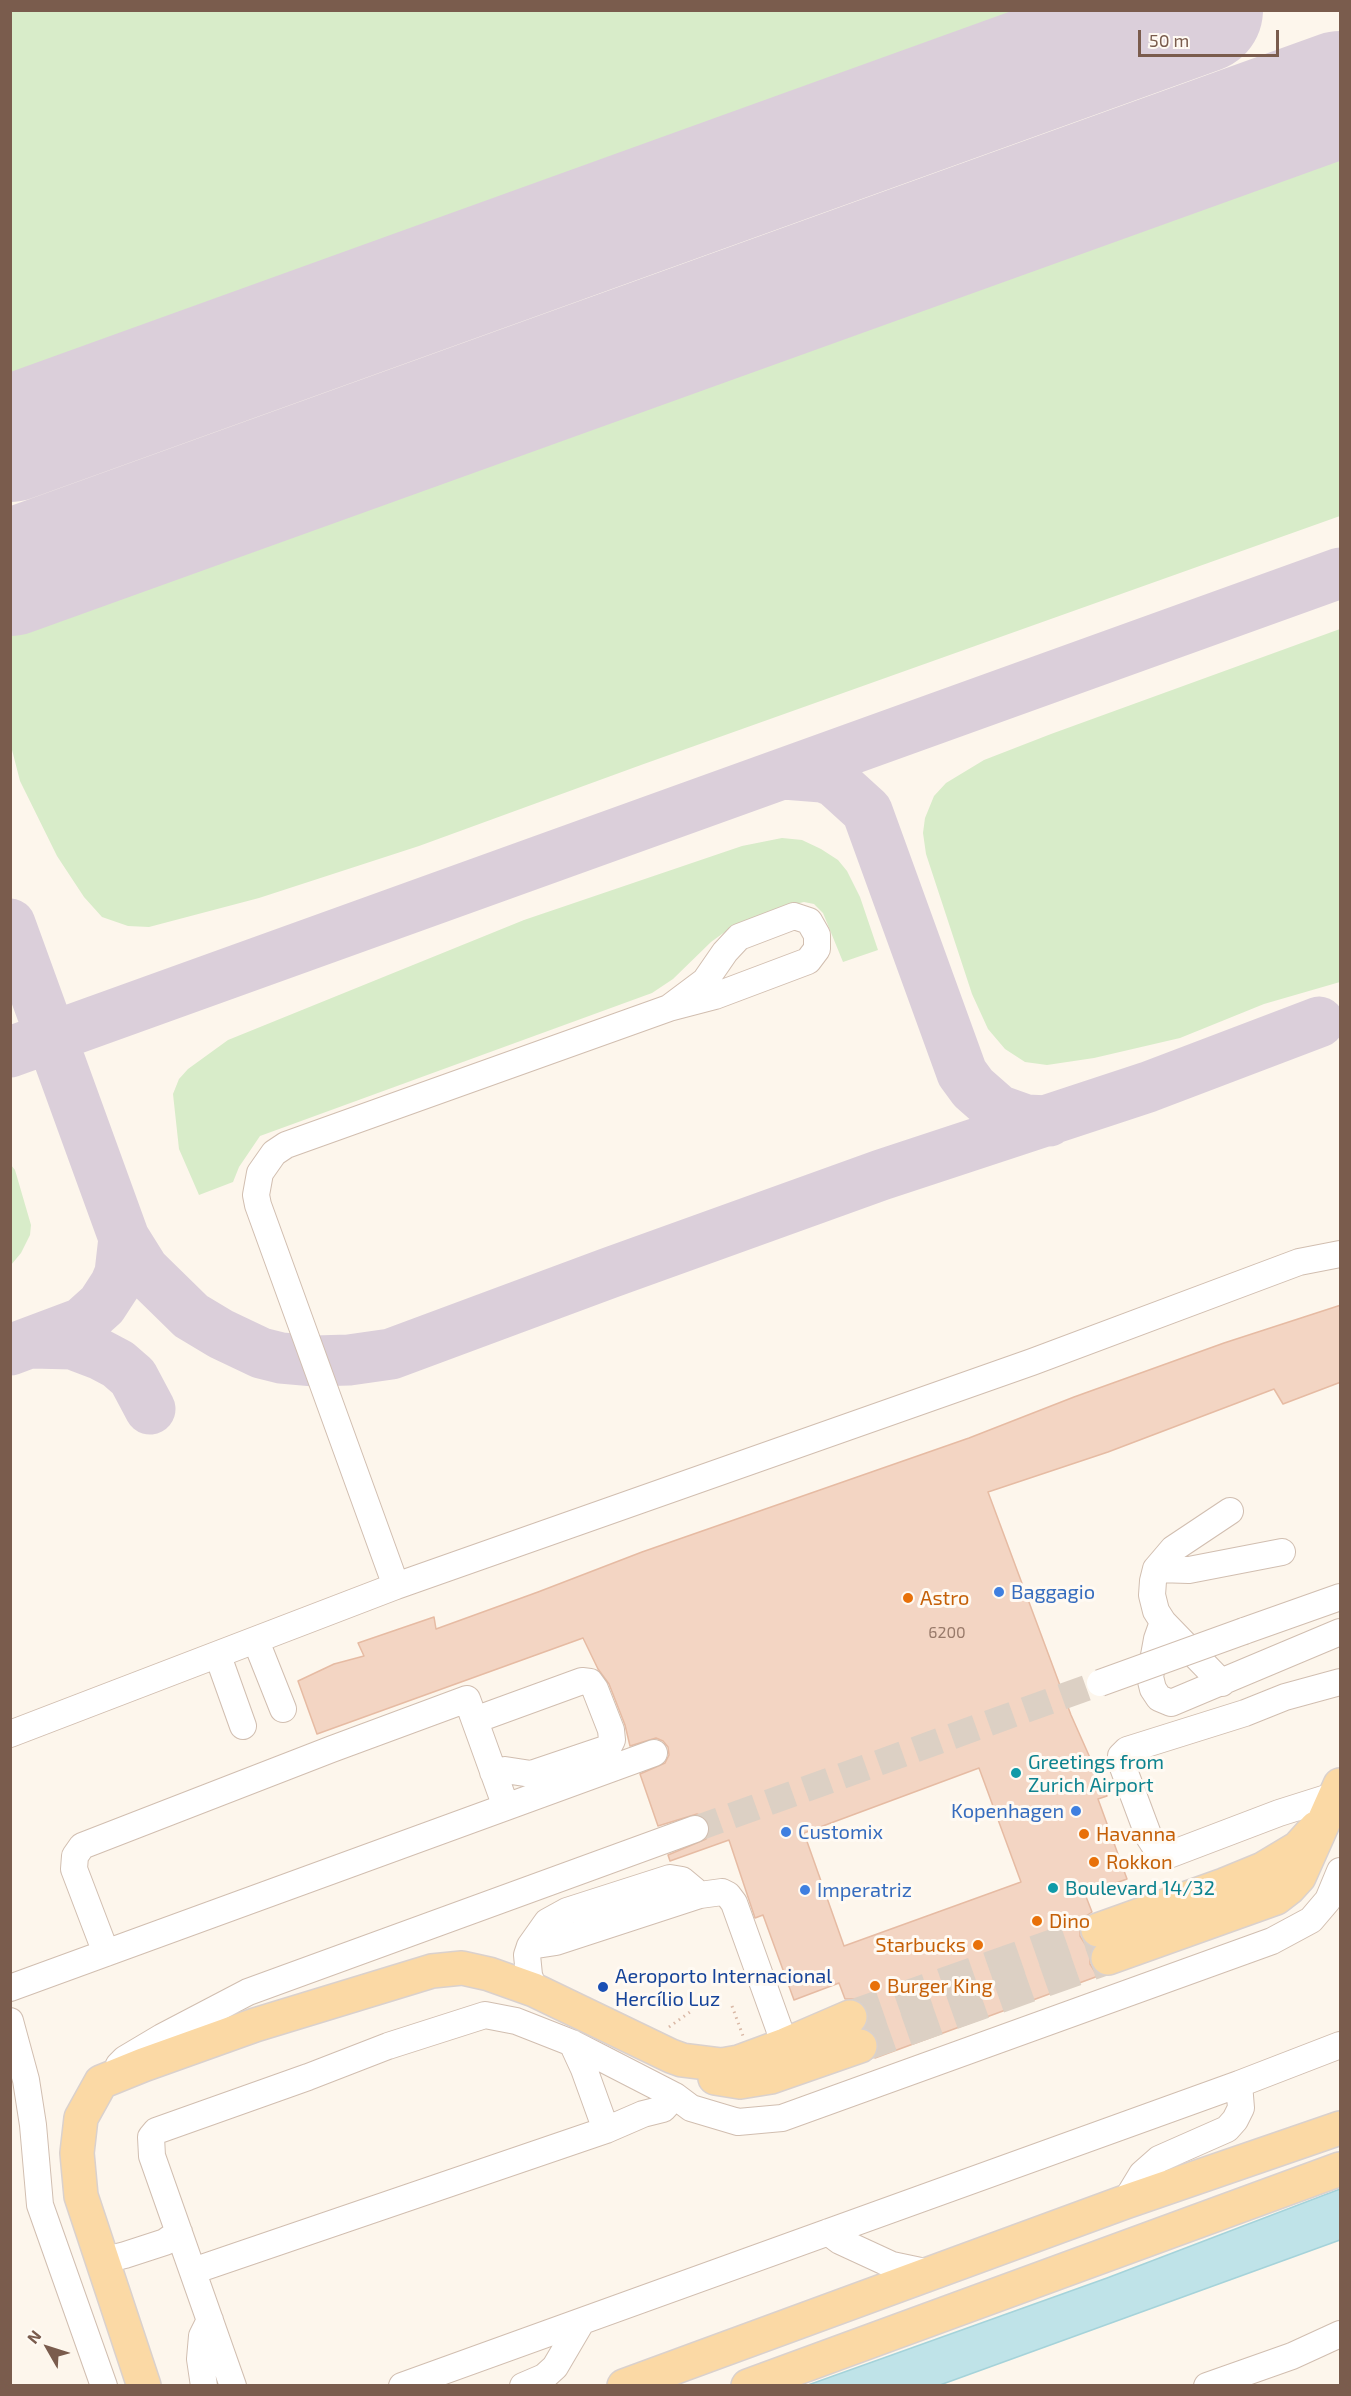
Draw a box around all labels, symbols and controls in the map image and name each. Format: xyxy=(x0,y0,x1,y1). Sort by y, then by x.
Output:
scale bar xyxy=(1141,18,1282,56)
text: 50 m xyxy=(1149,29,1189,51)
place label: Baggagio xyxy=(1011,1580,1095,1604)
marker: Baggagio xyxy=(992,1585,1006,1599)
place label: Astro xyxy=(920,1586,969,1610)
marker: Astro xyxy=(901,1591,915,1605)
house number: 6200 xyxy=(928,1623,966,1643)
place label: Greetings from Zurich Airport xyxy=(1028,1750,1164,1797)
marker: Greetings from Zurich Airport xyxy=(1009,1766,1023,1780)
place label: Kopenhagen xyxy=(951,1799,1064,1823)
marker: Kopenhagen xyxy=(1069,1804,1083,1818)
place label: Customix xyxy=(798,1820,883,1844)
place label: Havanna xyxy=(1096,1822,1176,1846)
marker: Customix xyxy=(779,1825,793,1839)
marker: Havanna xyxy=(1077,1827,1091,1841)
place label: Rokkon xyxy=(1106,1850,1173,1874)
marker: Rokkon xyxy=(1087,1855,1101,1869)
place label: Boulevard 14/32 xyxy=(1065,1876,1215,1900)
place label: Imperatriz xyxy=(817,1878,912,1902)
marker: Boulevard 14/32 xyxy=(1046,1881,1060,1895)
marker: Imperatriz xyxy=(798,1883,812,1897)
place label: Dino xyxy=(1049,1909,1090,1933)
marker: Dino xyxy=(1030,1914,1044,1928)
place label: Starbucks xyxy=(875,1933,966,1957)
marker: Starbucks xyxy=(971,1938,985,1952)
place label: Aeroporto Internacional Hercílio Luz xyxy=(615,1964,832,2011)
place label: Burger King xyxy=(887,1974,993,1998)
marker: Burger King xyxy=(868,1979,882,1993)
marker: Aeroporto Internacional Hercílio Luz xyxy=(596,1980,610,1994)
north arrow xyxy=(18,2318,78,2378)
text: N xyxy=(23,2326,45,2347)

